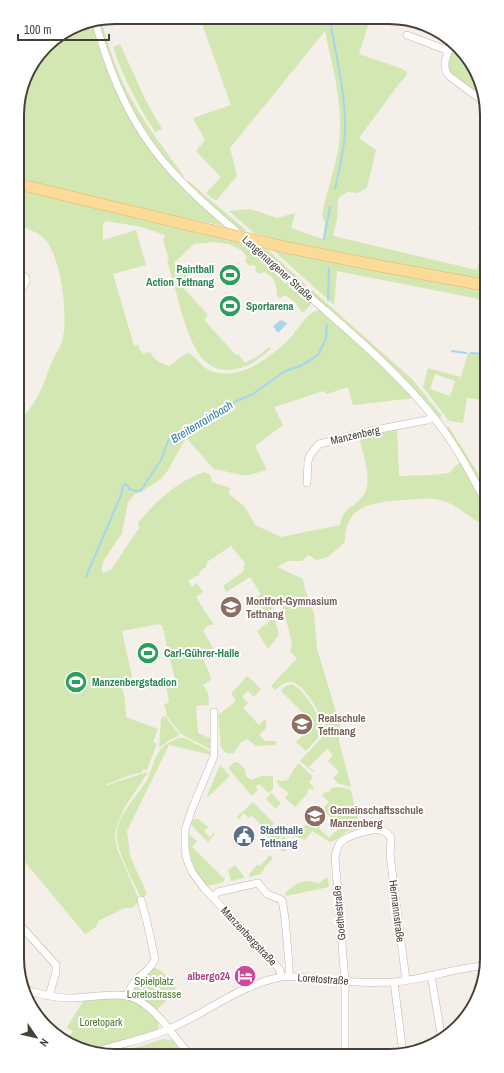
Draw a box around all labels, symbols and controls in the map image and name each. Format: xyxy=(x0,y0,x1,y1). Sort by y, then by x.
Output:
scale bar xyxy=(18,16,109,42)
text: 100 m xyxy=(24,22,51,38)
street label: Langenargener Straße xyxy=(240,232,316,304)
place label: Paintball Action Tettnang xyxy=(146,262,214,289)
sports icon: Paintball Action Tettnang xyxy=(217,262,243,288)
sports icon: Sportarena xyxy=(217,293,243,319)
place label: Sportarena xyxy=(246,299,294,313)
water label: Breitenrainbach xyxy=(168,397,236,447)
street label: Manzenberg xyxy=(329,423,381,447)
school or university icon: Montfort-Gymnasium Tettnang xyxy=(218,594,244,620)
place label: Montfort-Gymnasium Tettnang xyxy=(246,594,337,621)
sports icon: Carl-Gührer-Halle xyxy=(135,640,161,666)
place label: Carl-Gührer-Halle xyxy=(164,646,239,660)
sports icon: Manzenbergstadion xyxy=(63,669,89,695)
place label: Manzenbergstadion xyxy=(92,675,177,689)
school or university icon: Realschule Tettnang xyxy=(289,711,315,737)
place label: Realschule Tettnang xyxy=(318,711,366,738)
school or university icon: Gemeinschaftsschule Manzenberg xyxy=(302,803,328,829)
place label: Gemeinschaftsschule Manzenberg xyxy=(330,803,423,830)
public building icon: Stadthalle Tettnang xyxy=(231,823,257,849)
place label: Stadthalle Tettnang xyxy=(260,823,303,850)
street label: Hermannstraße xyxy=(386,879,408,943)
street label: Goethestraße xyxy=(330,885,348,941)
street label: Manzenbergstraße xyxy=(218,904,280,968)
hotel icon: albergo24 xyxy=(232,963,258,989)
place label: albergo24 xyxy=(187,969,230,983)
street label: Loretostraße xyxy=(297,970,349,988)
park label: Spielplatz Loretostrasse xyxy=(127,974,181,1001)
park label: Loretopark xyxy=(79,1015,123,1029)
north arrow xyxy=(16,1017,56,1057)
text: N xyxy=(37,1036,52,1049)

